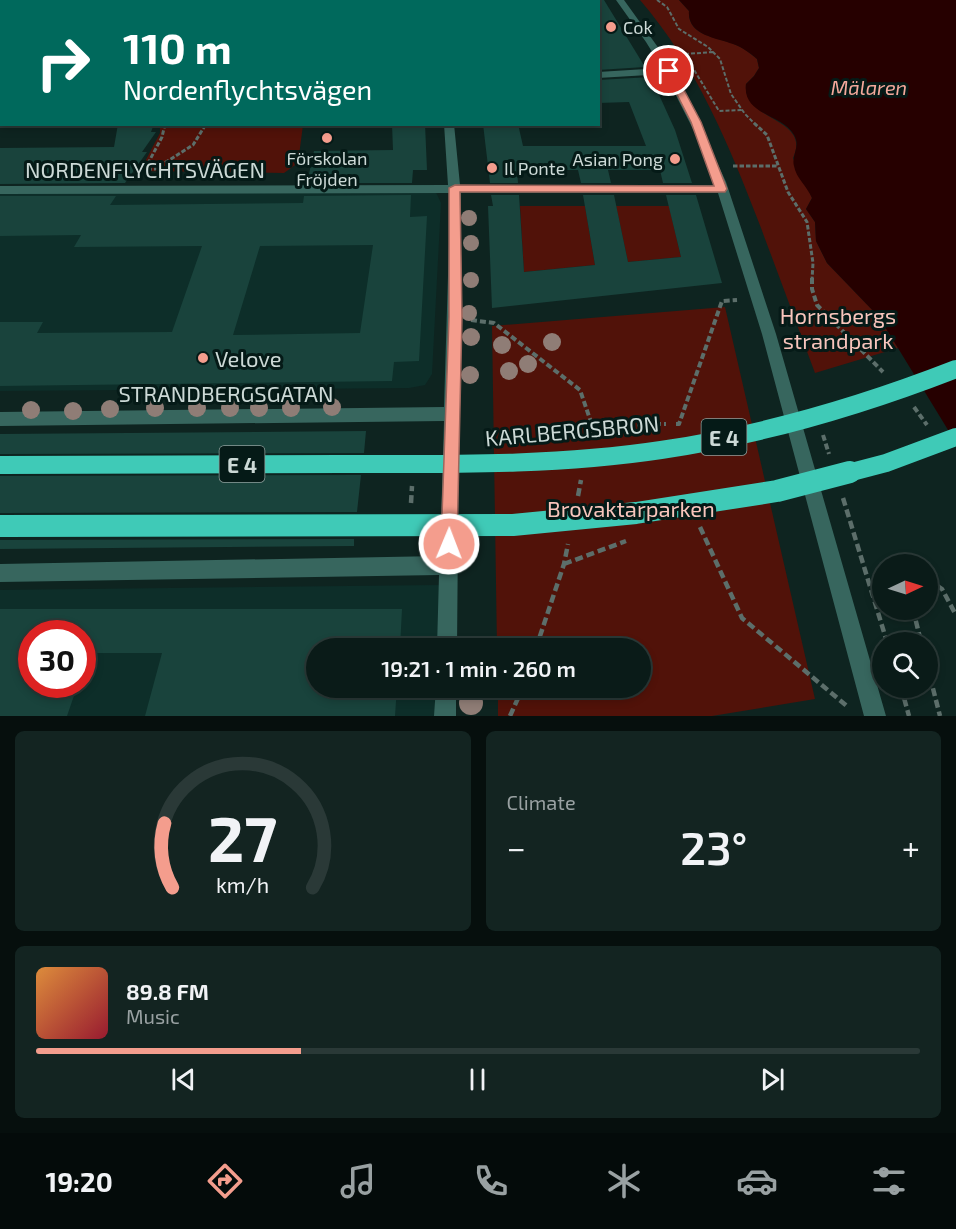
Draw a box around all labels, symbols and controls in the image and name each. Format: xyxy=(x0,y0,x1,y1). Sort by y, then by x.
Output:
place label: Cok xyxy=(623,16,653,38)
marker: Cok xyxy=(604,20,618,34)
text: 110 m xyxy=(123,22,232,72)
icon: right xyxy=(24,24,102,102)
pin xyxy=(643,45,694,96)
icon: arrive xyxy=(652,54,685,87)
text: Nordenflychtsvägen xyxy=(123,73,372,105)
water label: Mälaren xyxy=(831,75,907,99)
marker: Förskolan Fröjden xyxy=(320,131,334,145)
place label: Förskolan Fröjden xyxy=(287,147,367,190)
place label: Asian Pong xyxy=(573,148,663,170)
marker: Asian Pong xyxy=(668,152,682,166)
street label: NORDENFLYCHTSVÄGEN xyxy=(25,156,265,182)
place label: Il Ponte xyxy=(504,157,565,179)
marker: Il Ponte xyxy=(485,161,499,175)
park label: Hornsbergs strandpark xyxy=(780,302,896,353)
place label: Velove xyxy=(215,345,282,371)
marker: Velove xyxy=(196,351,210,365)
street label: STRANDBERGSGATAN xyxy=(118,380,334,406)
street label: KARLBERGSBRON xyxy=(484,409,660,451)
road number: E 4 xyxy=(702,419,746,455)
road number: E 4 xyxy=(220,446,264,482)
park label: Brovaktarparken xyxy=(547,495,715,521)
position arrow xyxy=(417,512,481,576)
north arrow xyxy=(872,554,938,620)
map controls xyxy=(872,554,938,698)
speed limit sign: 30 xyxy=(18,620,96,698)
button: search xyxy=(872,632,938,698)
text: 19:21 · 1 min · 260 m xyxy=(381,655,576,681)
text: Climate xyxy=(507,790,576,814)
text: 27 xyxy=(208,800,277,875)
text: 23° xyxy=(680,820,747,874)
text: − xyxy=(507,827,526,867)
text: + xyxy=(902,827,920,867)
text: km/h xyxy=(216,872,269,897)
text: 89.8 FM xyxy=(126,978,209,1004)
text: Music xyxy=(126,1004,180,1028)
icon: previous xyxy=(167,1063,200,1096)
icon: pause xyxy=(461,1063,494,1096)
icon: next xyxy=(756,1063,789,1096)
icon: directions xyxy=(204,1160,246,1202)
icon: music xyxy=(337,1160,379,1202)
icon: phone xyxy=(470,1160,512,1202)
icon: climate xyxy=(603,1160,645,1202)
icon: car xyxy=(736,1160,778,1202)
icon: filters xyxy=(868,1160,910,1202)
text: 19:20 xyxy=(45,1165,113,1197)

